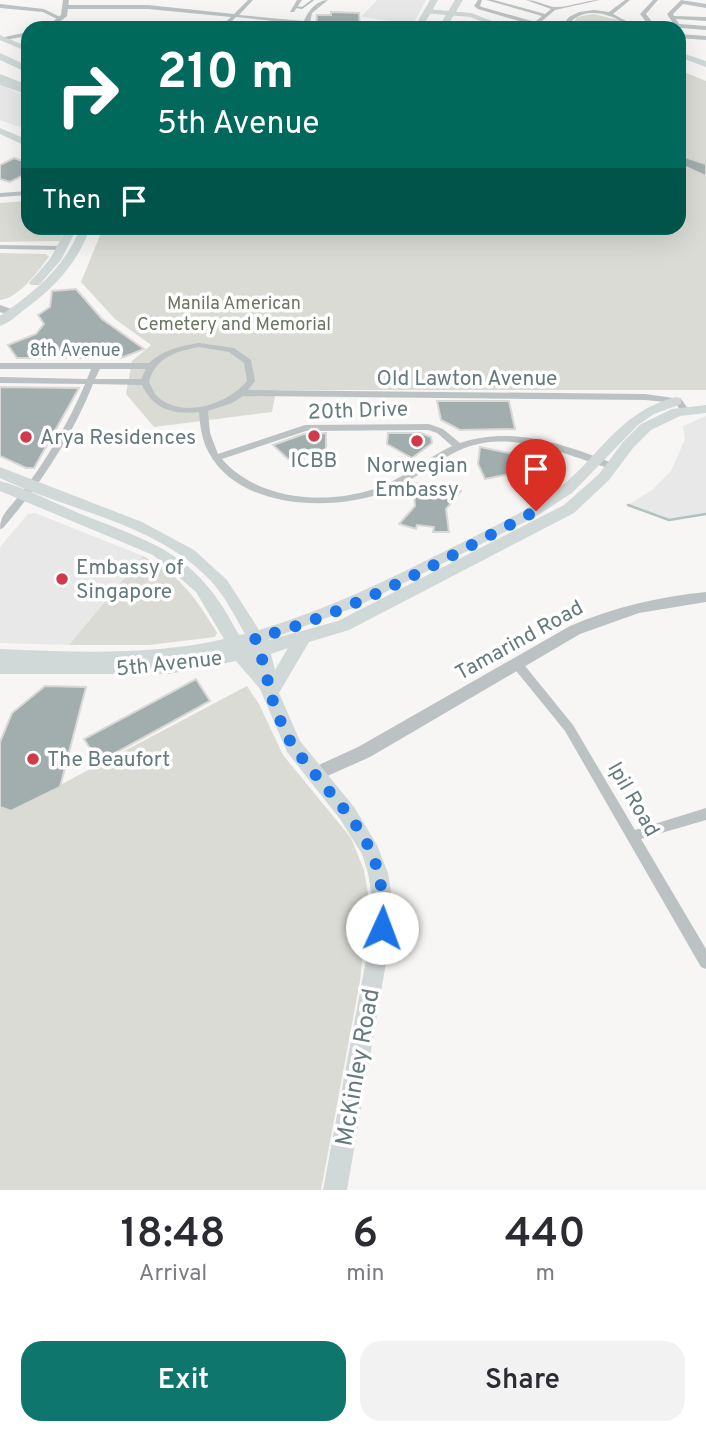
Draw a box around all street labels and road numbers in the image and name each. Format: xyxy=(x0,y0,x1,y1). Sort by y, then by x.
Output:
street label: 8th Avenue xyxy=(30,340,120,363)
street label: Old Lawton Avenue xyxy=(377,366,557,393)
street label: 20th Drive xyxy=(307,396,409,427)
street label: Tamarind Road xyxy=(451,595,588,688)
street label: 5th Avenue xyxy=(115,645,224,683)
street label: Ipil Road xyxy=(600,757,665,842)
street label: McKinley Road xyxy=(330,986,388,1148)

